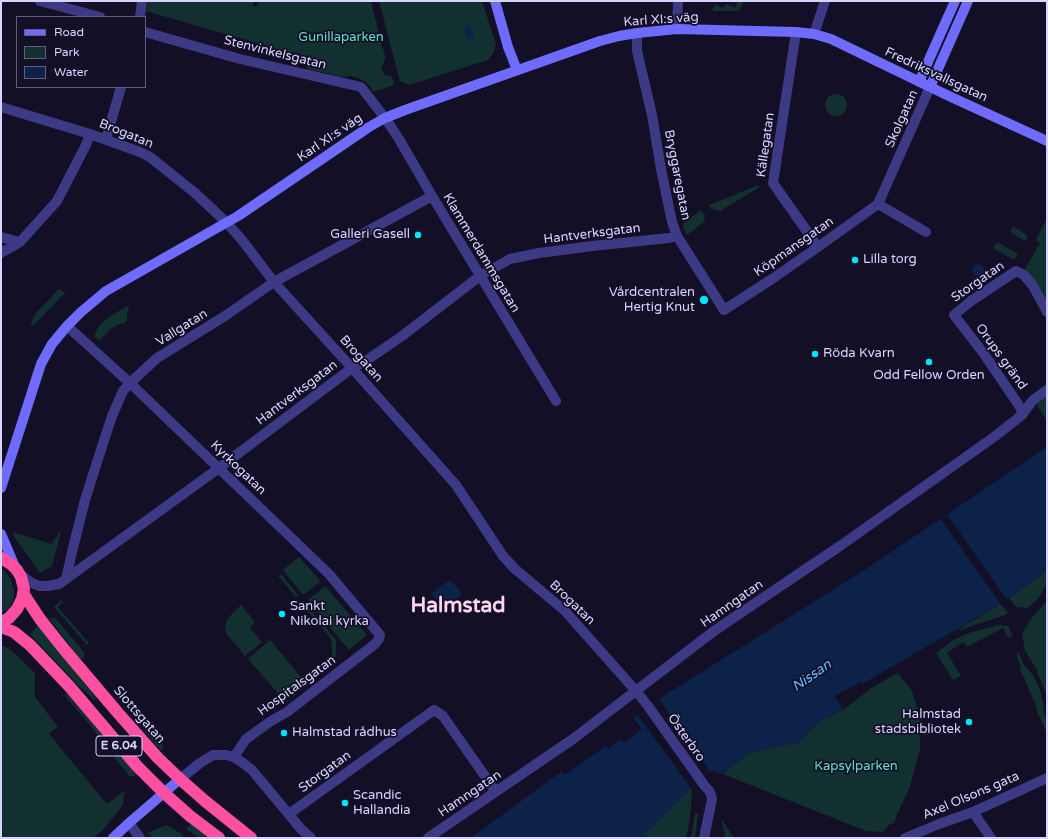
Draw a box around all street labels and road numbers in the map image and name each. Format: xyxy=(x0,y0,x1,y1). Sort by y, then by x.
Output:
street label: Karl XI:s väg xyxy=(623,10,699,30)
street label: Stenvinkelsgatan xyxy=(222,33,328,73)
street label: Fredriksvallsgatan xyxy=(882,44,990,106)
street label: Skolgatan xyxy=(882,88,922,150)
street label: Karl XI:s väg xyxy=(294,110,366,166)
street label: Källegatan xyxy=(754,112,778,178)
street label: Brogatan xyxy=(97,116,155,152)
street label: Bryggaregatan xyxy=(661,128,693,222)
street label: Klammerdammsgatan xyxy=(439,191,523,315)
street label: Köpmansgatan xyxy=(751,214,837,280)
street label: Hantverksgatan xyxy=(543,220,641,248)
street label: Storgatan xyxy=(949,258,1007,306)
street label: Vallgatan xyxy=(153,306,211,350)
street label: Orups gränd xyxy=(972,321,1030,393)
street label: Brogatan xyxy=(336,333,386,385)
street label: Hantverksgatan xyxy=(253,357,341,429)
street label: Kyrkogatan xyxy=(207,438,269,498)
street label: Hamngatan xyxy=(698,577,766,631)
street label: Brogatan xyxy=(546,578,598,628)
street label: Hospitalsgatan xyxy=(255,653,339,719)
street label: Slottsgatan xyxy=(110,683,168,747)
street label: Österbro xyxy=(664,711,708,765)
road number: E 6.04 xyxy=(96,736,142,756)
street label: Storgatan xyxy=(296,748,354,796)
street label: Hamngatan xyxy=(436,767,504,821)
street label: Axel Olsons gata xyxy=(920,769,1022,823)

